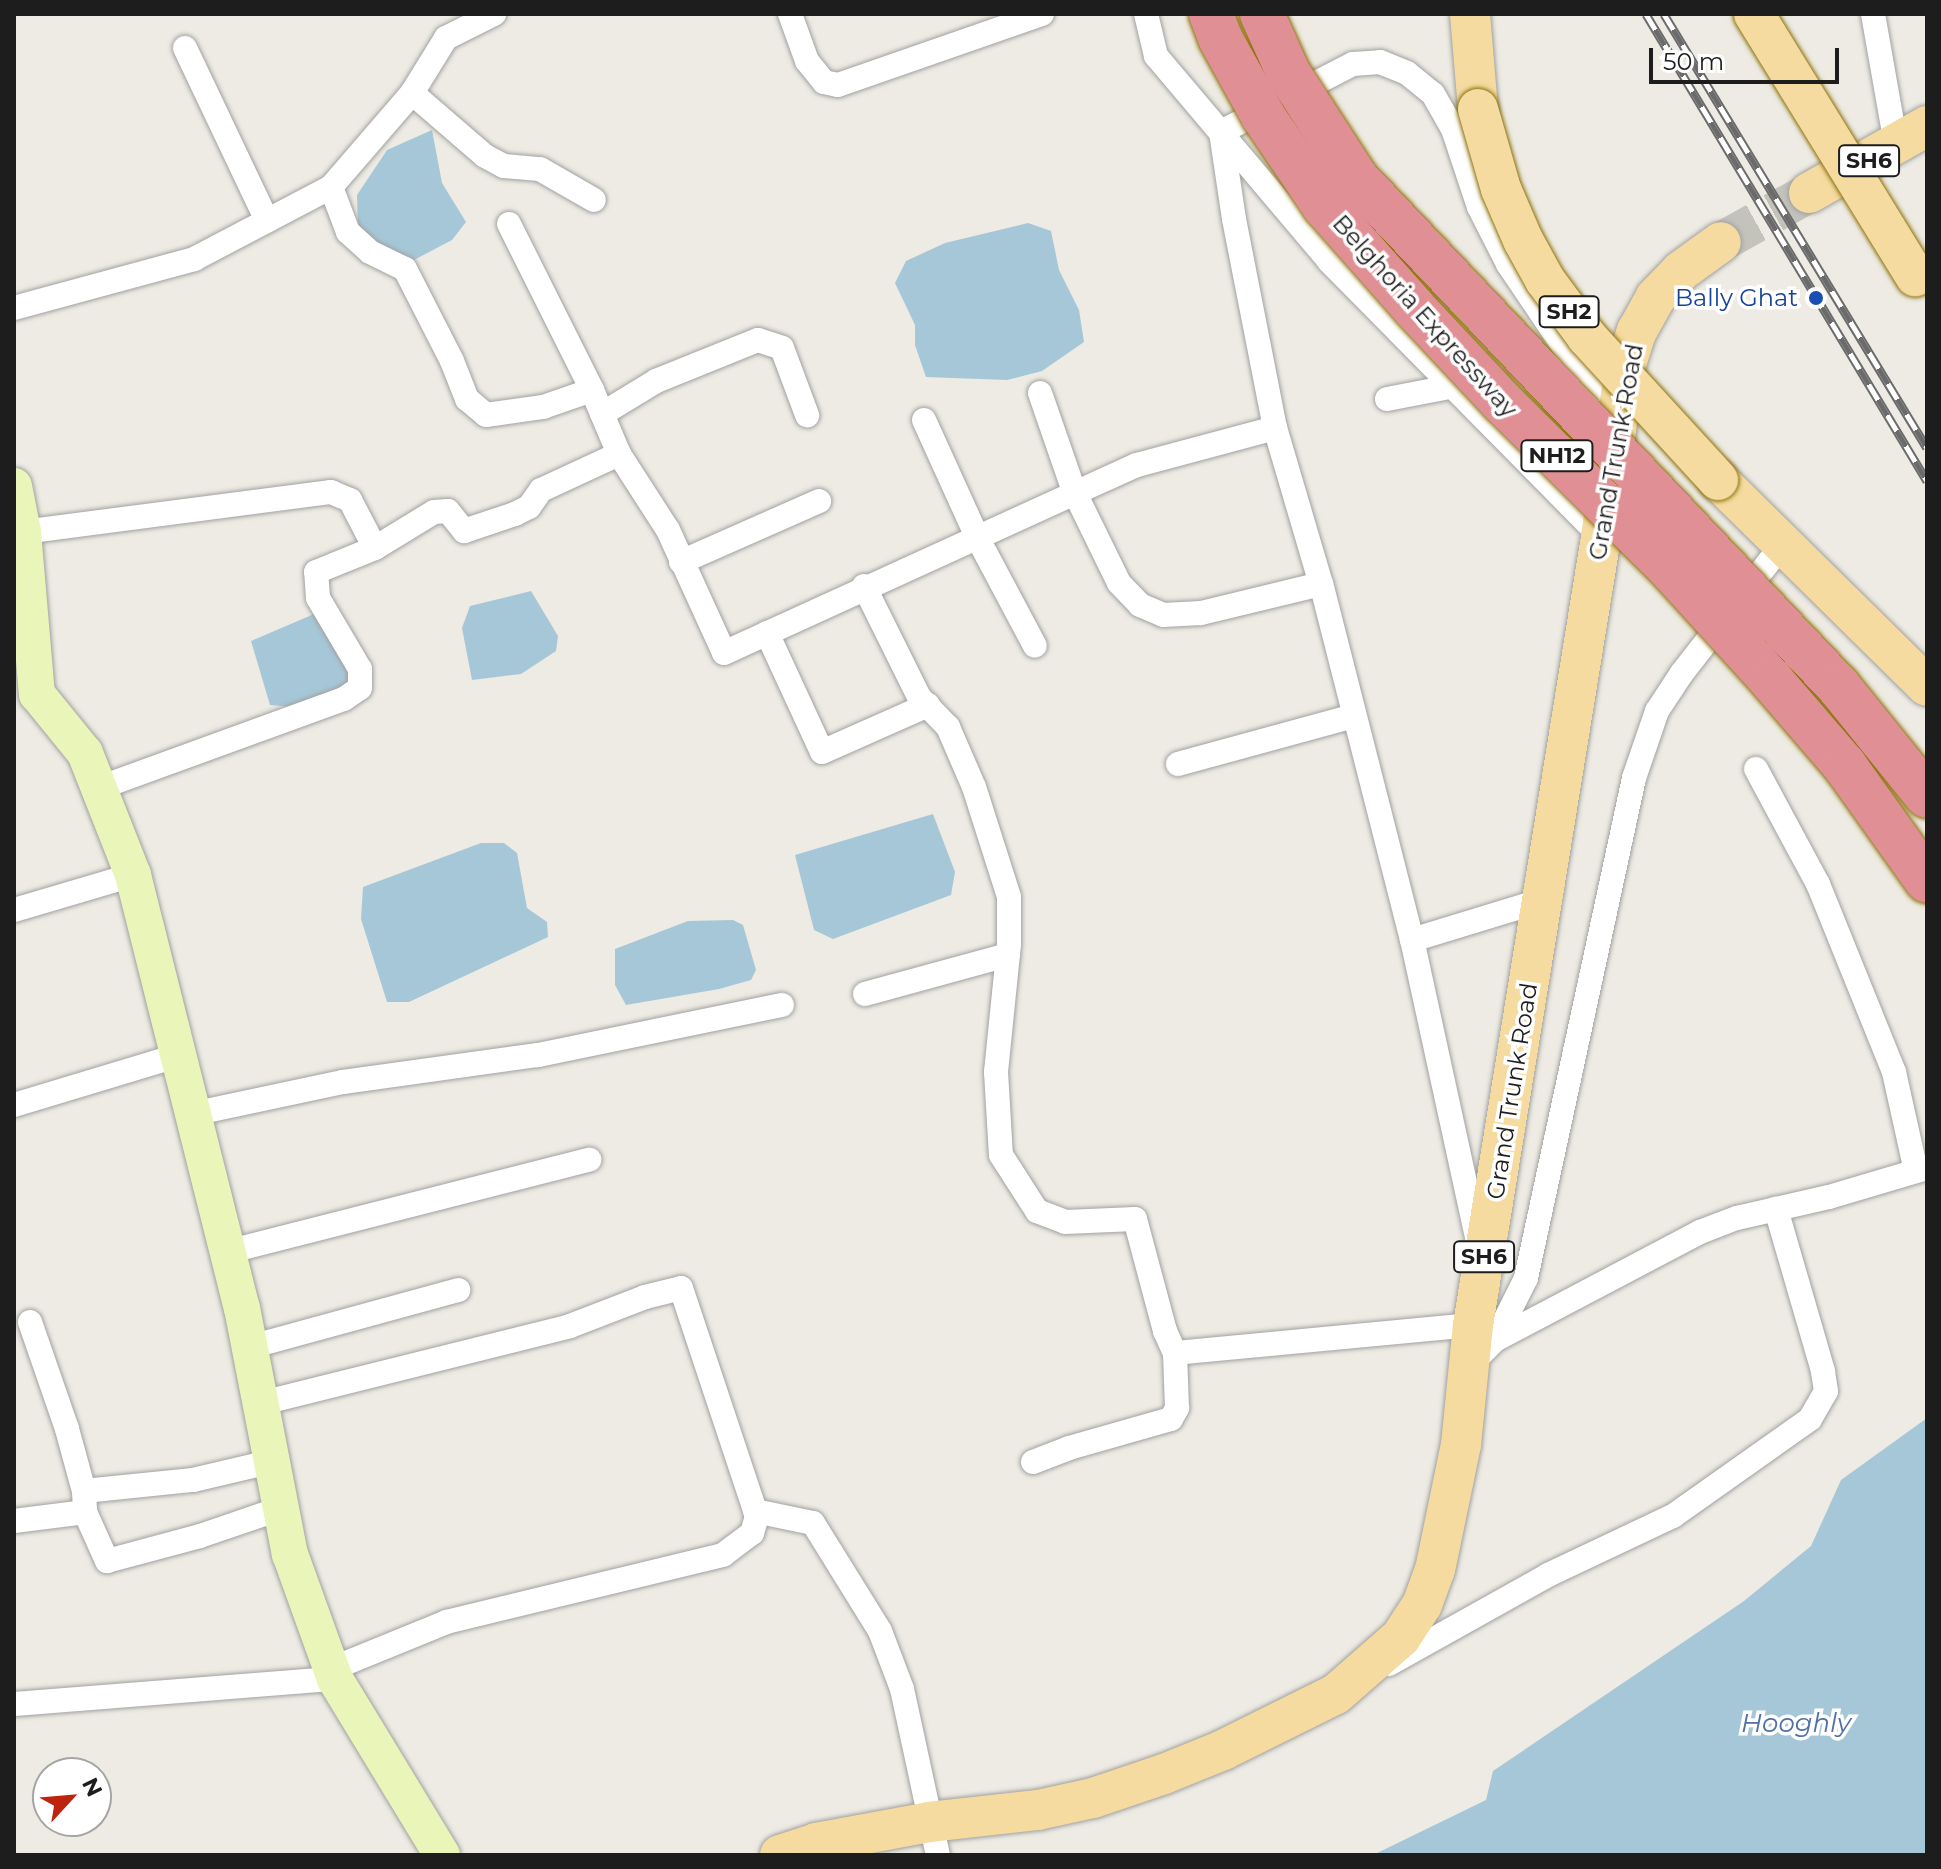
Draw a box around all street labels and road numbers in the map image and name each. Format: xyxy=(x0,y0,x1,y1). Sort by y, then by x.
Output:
road number: SH6 xyxy=(1837,143,1901,179)
street label: Belghoria Expressway xyxy=(1327,209,1523,423)
road number: SH2 xyxy=(1537,294,1601,330)
street label: Grand Trunk Road xyxy=(1583,342,1649,562)
road number: NH12 xyxy=(1519,438,1595,474)
street label: Grand Trunk Road xyxy=(1481,981,1543,1201)
road number: SH6 xyxy=(1452,1239,1516,1275)

